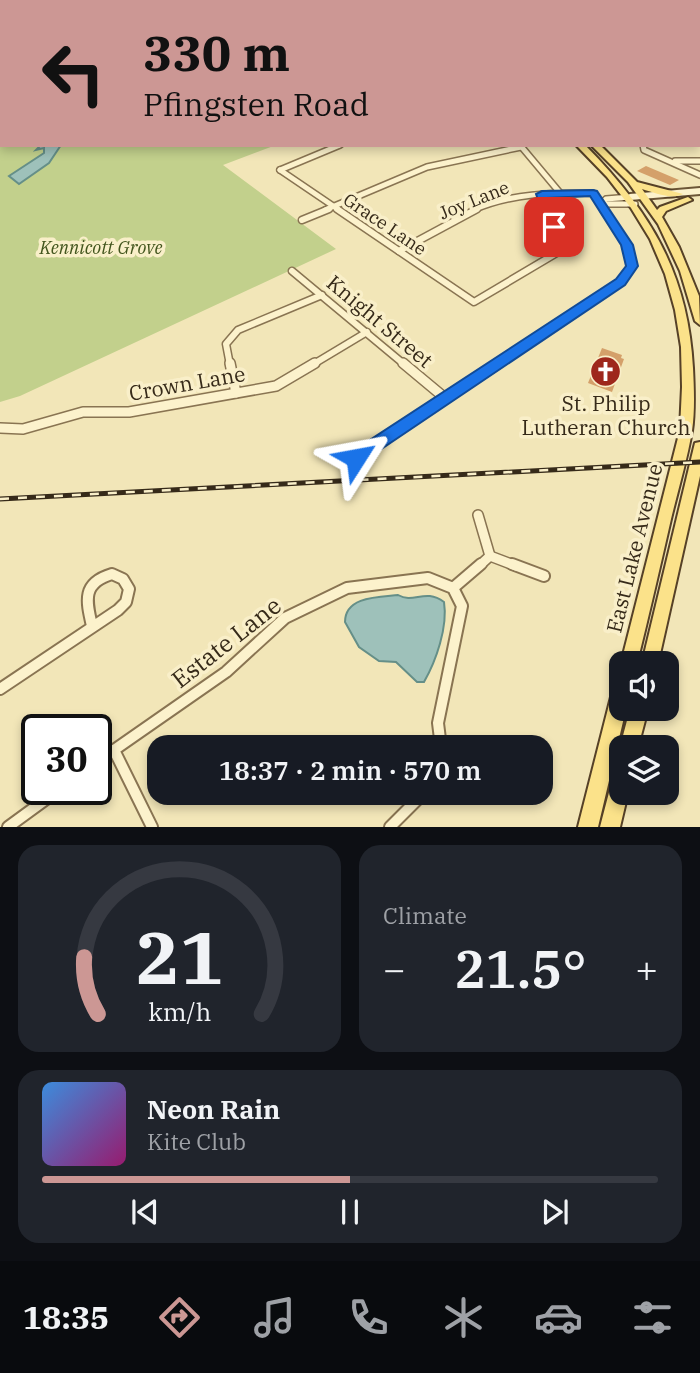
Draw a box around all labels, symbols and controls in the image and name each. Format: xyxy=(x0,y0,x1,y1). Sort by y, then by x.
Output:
text: 330 m xyxy=(143,21,290,84)
icon: left xyxy=(28,28,119,119)
text: Pfingsten Road xyxy=(143,83,369,125)
street label: Joy Lane xyxy=(436,176,512,224)
street label: Grace Lane xyxy=(339,188,431,260)
pin xyxy=(524,197,584,257)
icon: arrive xyxy=(535,208,573,246)
park label: Kennicott Grove xyxy=(39,236,162,259)
street label: Knight Street xyxy=(321,268,439,374)
church icon: St. Philip Lutheran Church xyxy=(589,354,623,388)
street label: Crown Lane xyxy=(127,359,247,407)
place label: St. Philip Lutheran Church xyxy=(521,389,691,441)
position arrow xyxy=(319,421,393,495)
street label: East Lake Avenue xyxy=(599,461,669,635)
street label: Estate Lane xyxy=(165,589,287,695)
map controls xyxy=(609,651,679,805)
button: sound xyxy=(609,651,679,721)
speed limit sign: 30 xyxy=(21,714,112,805)
button: layers xyxy=(609,735,679,805)
text: 18:37 · 2 min · 570 m xyxy=(219,753,481,787)
text: Climate xyxy=(383,900,467,930)
text: 21 xyxy=(136,910,223,1005)
text: 21.5° xyxy=(454,935,587,1002)
text: − xyxy=(383,944,406,993)
text: + xyxy=(635,944,658,993)
text: km/h xyxy=(148,995,211,1028)
text: Neon Rain xyxy=(147,1092,280,1126)
text: Kite Club xyxy=(147,1126,246,1156)
icon: previous xyxy=(126,1193,164,1231)
icon: pause xyxy=(331,1193,369,1231)
icon: next xyxy=(536,1193,574,1231)
icon: directions xyxy=(155,1293,204,1342)
icon: music xyxy=(250,1293,299,1342)
icon: phone xyxy=(344,1293,393,1342)
icon: climate xyxy=(439,1293,488,1342)
icon: car xyxy=(534,1293,583,1342)
icon: filters xyxy=(628,1293,677,1342)
text: 18:35 xyxy=(23,1296,109,1338)

